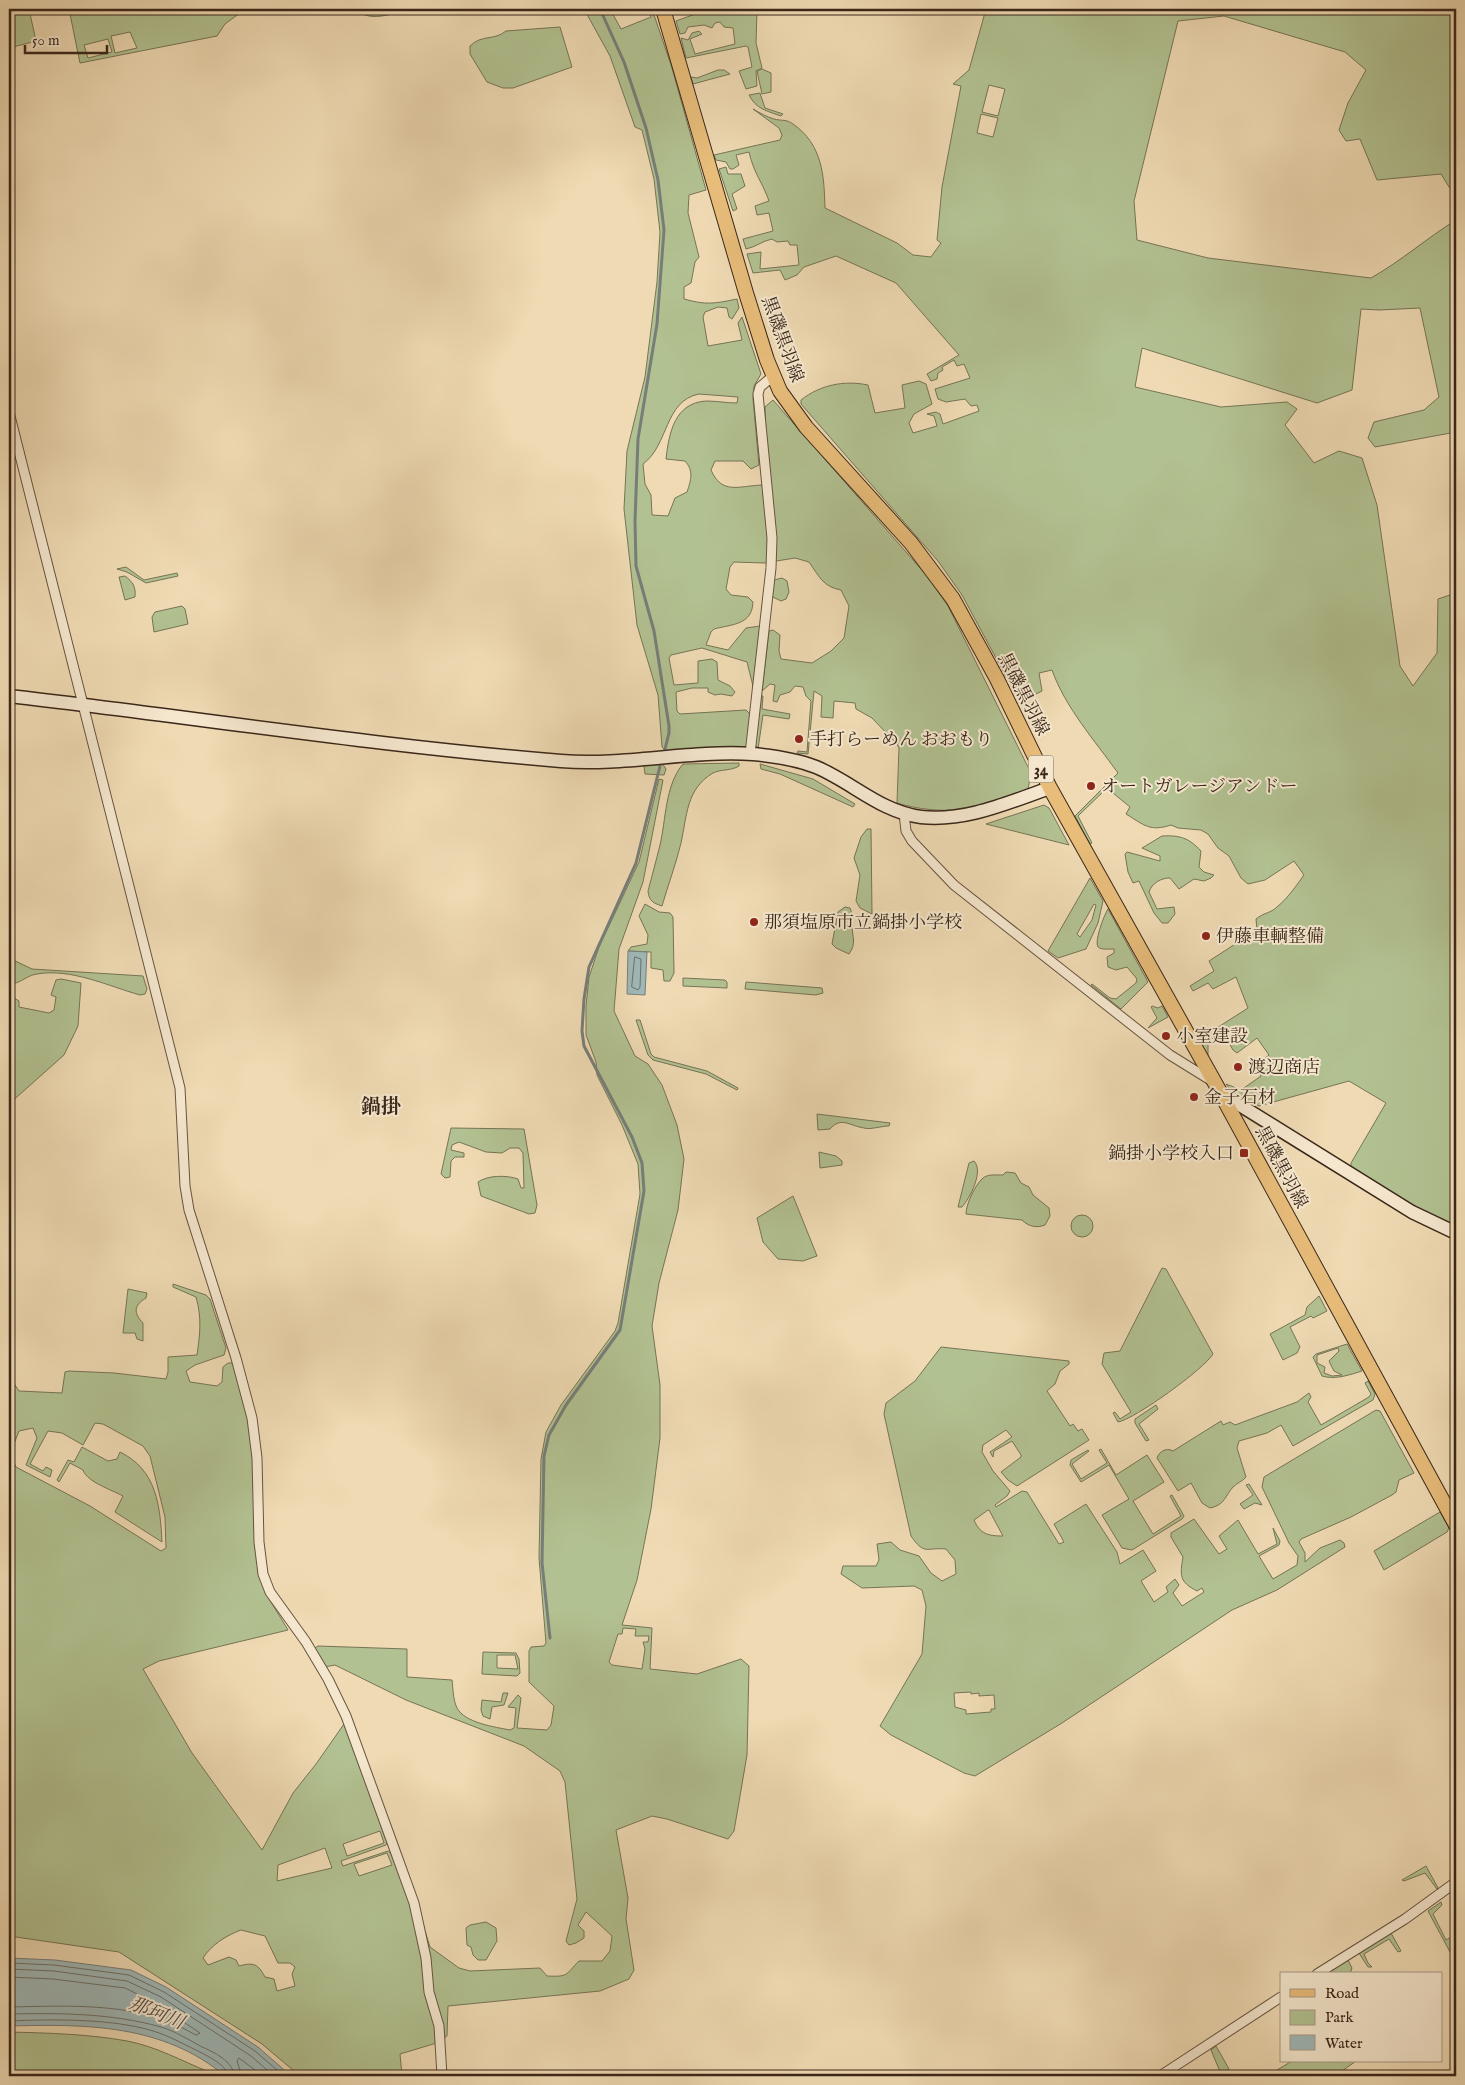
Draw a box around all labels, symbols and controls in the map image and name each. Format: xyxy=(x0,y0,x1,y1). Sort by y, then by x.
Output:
scale bar xyxy=(25,22,108,54)
text: 50 m xyxy=(32,31,60,50)
street label: 黒磯黒羽線 xyxy=(755,293,808,386)
street label: 黒磯黒羽線 xyxy=(992,649,1053,740)
place label: 手打らーめん おおもり xyxy=(809,729,993,752)
marker: 手打らーめん おおもり xyxy=(793,733,805,745)
road number: 34 xyxy=(1028,756,1054,782)
place label: オートガレージアンドー xyxy=(1101,776,1297,799)
marker: オートガレージアンドー xyxy=(1085,780,1097,792)
place label: 那須塩原市立鍋掛小学校 xyxy=(764,912,962,935)
marker: 那須塩原市立鍋掛小学校 xyxy=(748,916,760,928)
place label: 伊藤車輌整備 xyxy=(1216,926,1324,949)
marker: 伊藤車輌整備 xyxy=(1200,930,1212,942)
place label: 小室建設 xyxy=(1176,1026,1248,1049)
marker: 小室建設 xyxy=(1160,1030,1172,1042)
place label: 渡辺商店 xyxy=(1248,1057,1320,1080)
marker: 渡辺商店 xyxy=(1232,1061,1244,1073)
place label: 金子石材 xyxy=(1204,1087,1276,1110)
marker: 金子石材 xyxy=(1188,1091,1200,1103)
district label: 鍋掛 xyxy=(361,1095,401,1120)
street label: 黒磯黒羽線 xyxy=(1249,1123,1312,1213)
place label: 鍋掛小学校入口 xyxy=(1108,1143,1234,1166)
marker: 鍋掛小学校入口 xyxy=(1238,1147,1250,1159)
legend xyxy=(1280,1972,1442,2062)
text: Road xyxy=(1325,1984,1360,2003)
water label: 那珂川 xyxy=(125,1992,189,2036)
text: Park xyxy=(1325,2008,1355,2027)
text: Water xyxy=(1325,2034,1363,2053)

